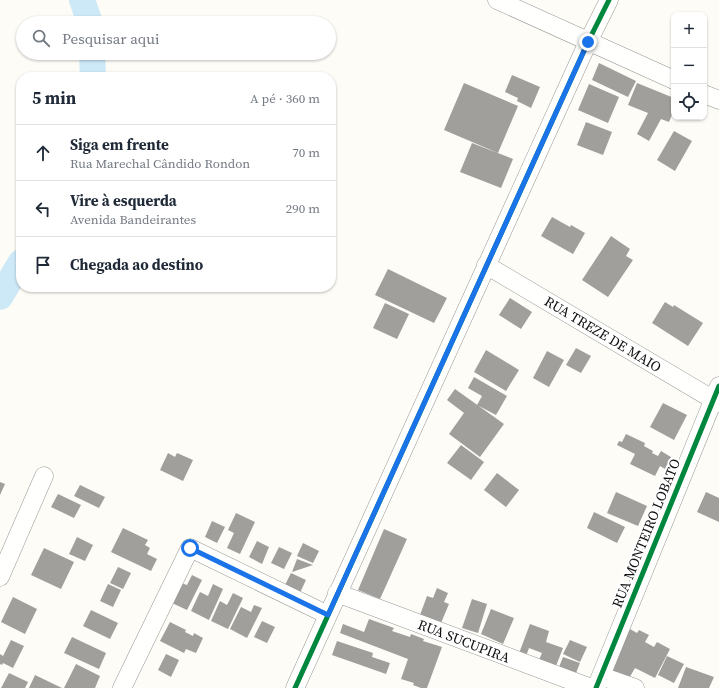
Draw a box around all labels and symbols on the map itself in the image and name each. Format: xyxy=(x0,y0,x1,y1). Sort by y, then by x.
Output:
route end xyxy=(579,33,597,51)
street label: RUA TREZE DE MAIO xyxy=(541,291,665,377)
street label: RUA MONTEIRO LOBATO xyxy=(607,455,685,611)
route start xyxy=(181,539,199,557)
street label: RUA SUCUPIRA xyxy=(415,614,514,668)

